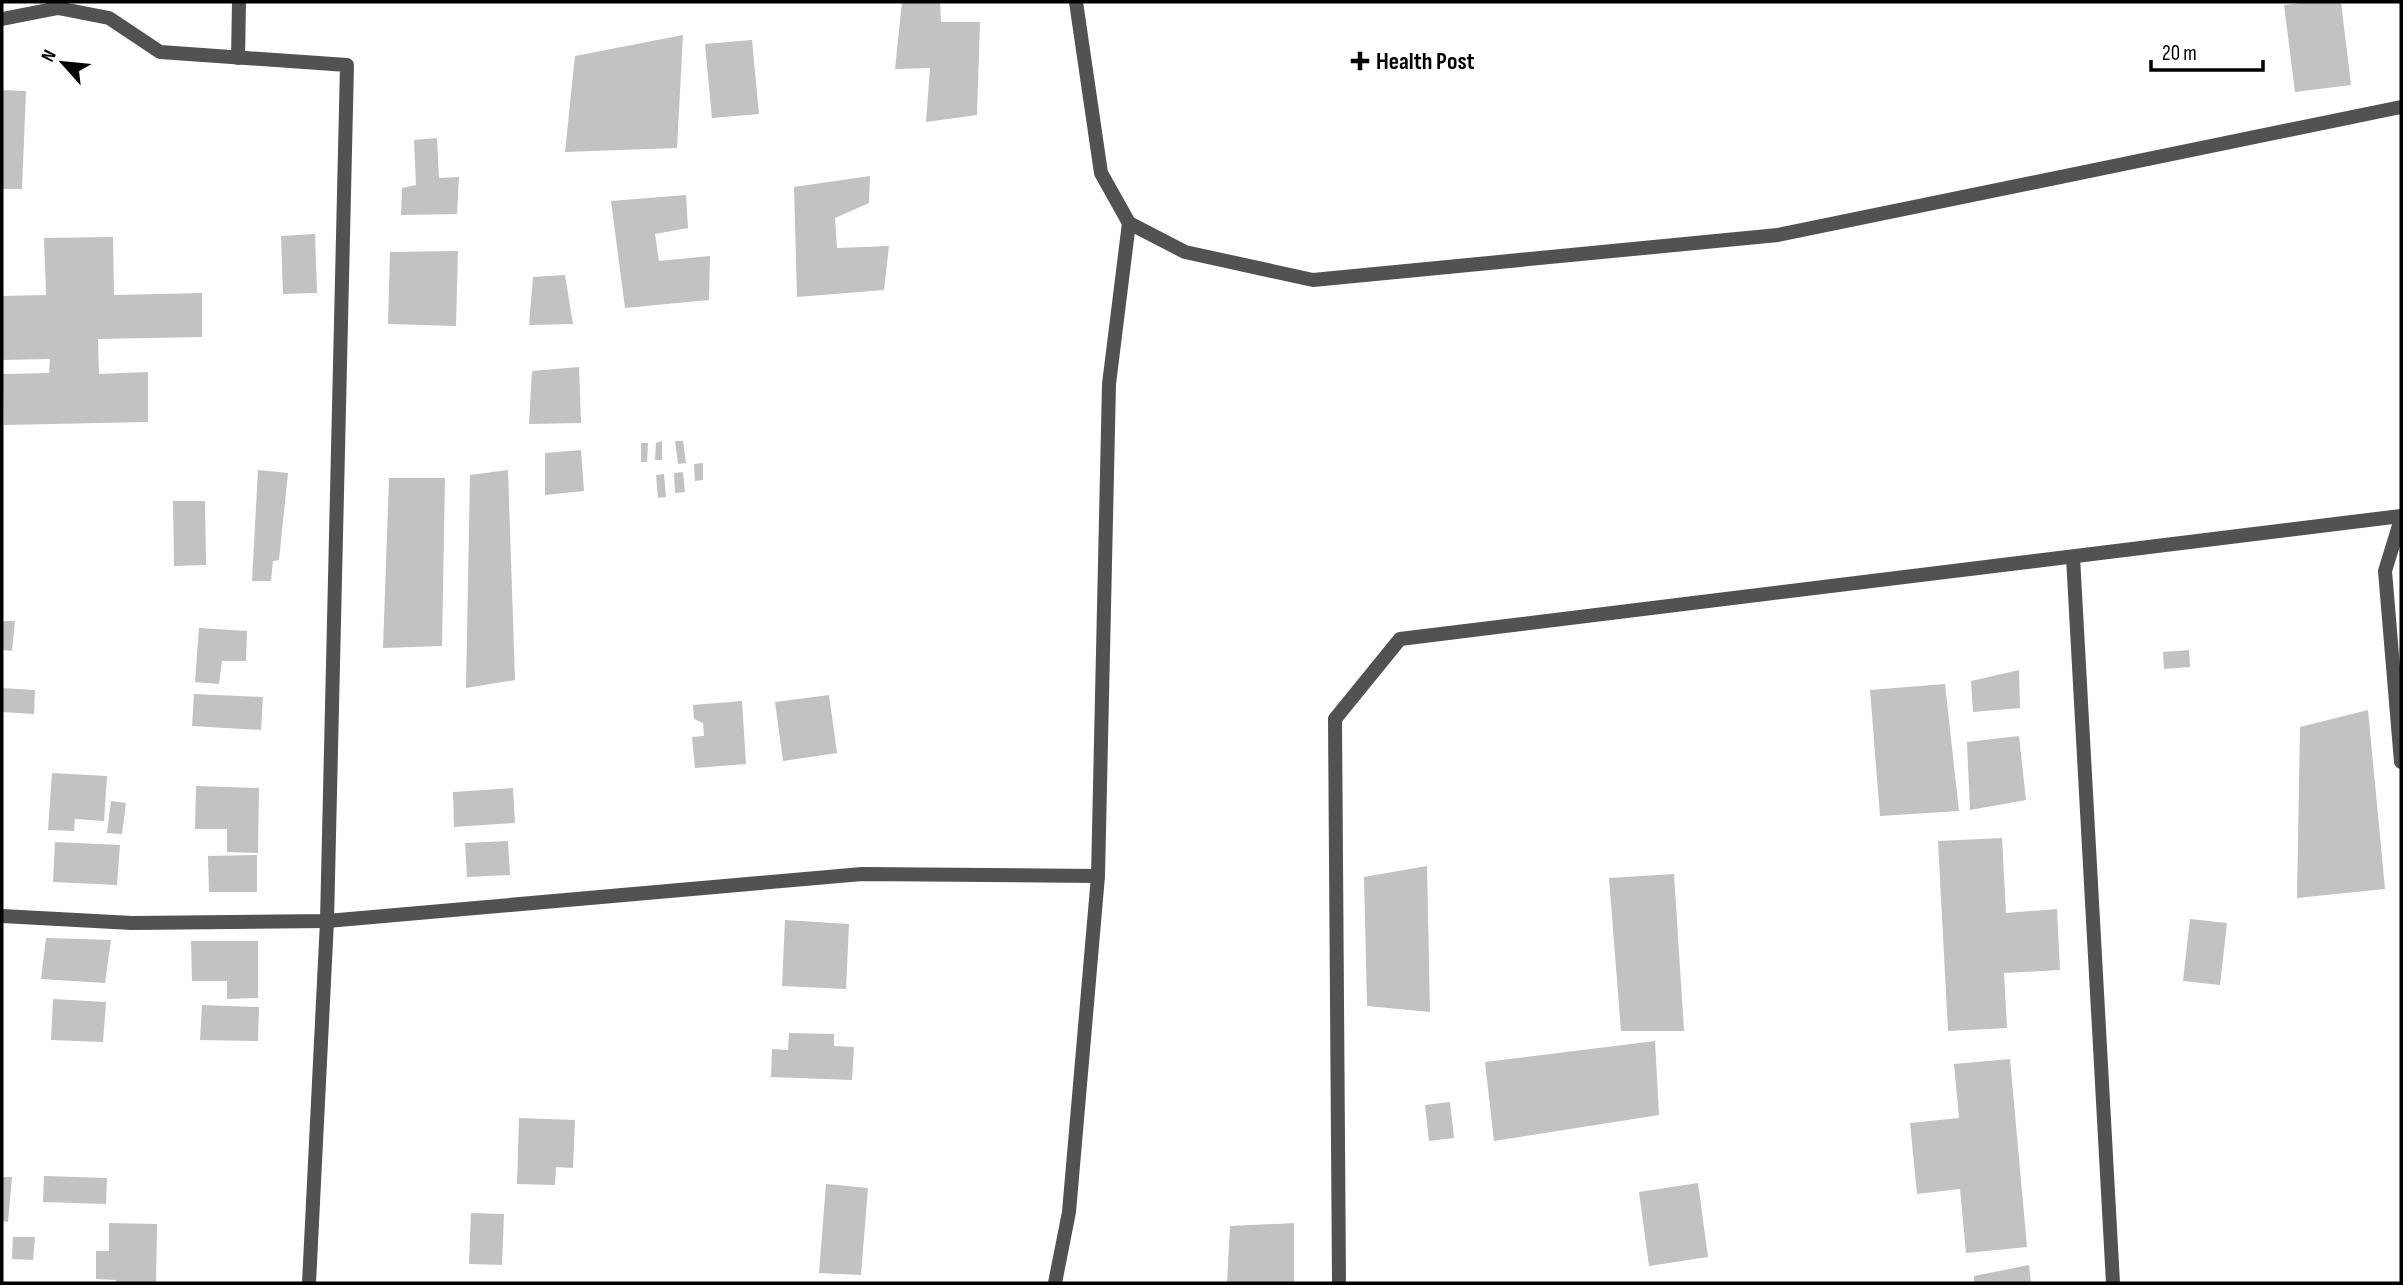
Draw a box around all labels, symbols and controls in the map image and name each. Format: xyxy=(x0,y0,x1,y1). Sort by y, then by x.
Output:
north arrow xyxy=(28,28,98,98)
scale bar xyxy=(2151,28,2263,72)
text: 20 m xyxy=(2162,41,2197,66)
text: N xyxy=(37,46,62,66)
place label: Health Post xyxy=(1376,47,1475,76)
marker: Health Post xyxy=(1350,51,1370,71)

